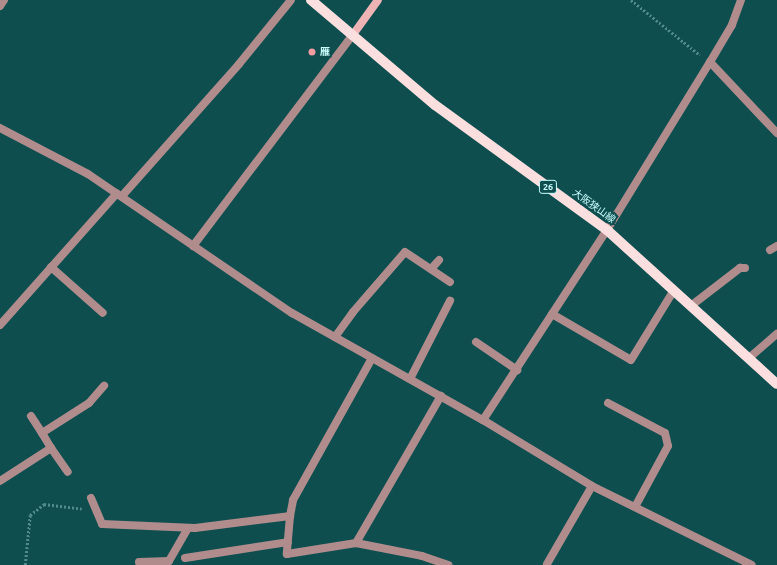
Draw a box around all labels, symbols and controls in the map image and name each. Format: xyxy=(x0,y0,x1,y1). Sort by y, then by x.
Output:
place label: 雁 xyxy=(320,46,330,58)
marker: 雁 xyxy=(307,47,317,57)
road number: 26 xyxy=(538,180,558,194)
street label: 大阪狭山線 xyxy=(570,186,618,226)

